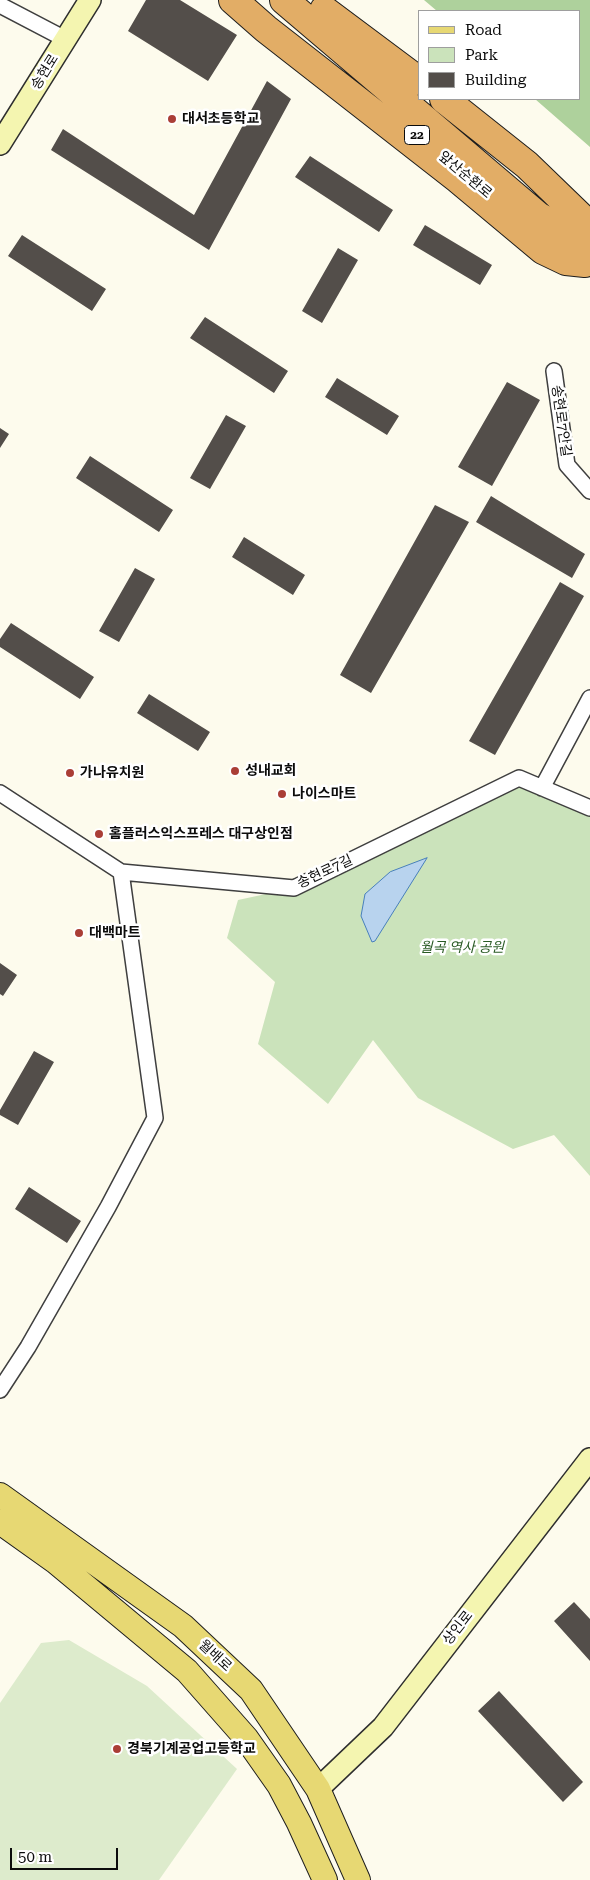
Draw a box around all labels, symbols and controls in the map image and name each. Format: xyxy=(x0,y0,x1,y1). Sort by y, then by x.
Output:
legend xyxy=(418,10,580,100)
text: Road xyxy=(465,21,502,39)
text: Park xyxy=(465,46,498,64)
street label: 송현로 xyxy=(28,51,62,93)
text: Building xyxy=(465,71,526,89)
place label: 대서초등학교 xyxy=(182,111,259,127)
marker: 대서초등학교 xyxy=(166,113,178,125)
road number: 22 xyxy=(404,126,430,144)
street label: 앞산순환로 xyxy=(435,148,495,202)
street label: 송현로7안길 xyxy=(548,384,574,458)
place label: 성내교회 xyxy=(245,763,297,779)
place label: 가나유치원 xyxy=(80,765,144,781)
marker: 성내교회 xyxy=(229,765,241,777)
marker: 가나유치원 xyxy=(64,767,76,779)
place label: 나이스마트 xyxy=(292,786,356,802)
marker: 나이스마트 xyxy=(276,788,288,800)
place label: 홈플러스익스프레스 대구상인점 xyxy=(109,826,293,842)
marker: 홈플러스익스프레스 대구상인점 xyxy=(93,828,105,840)
street label: 송현로7길 xyxy=(295,852,355,892)
place label: 대백마트 xyxy=(89,925,141,941)
marker: 대백마트 xyxy=(73,927,85,939)
park label: 월곡 역사 공원 xyxy=(420,940,504,956)
street label: 상인로 xyxy=(439,1608,477,1648)
street label: 월배로 xyxy=(195,1637,235,1675)
place label: 경북기계공업고등학교 xyxy=(127,1741,256,1757)
marker: 경북기계공업고등학교 xyxy=(111,1743,123,1755)
scale bar xyxy=(12,1838,120,1870)
text: 50 m xyxy=(18,1848,52,1866)

